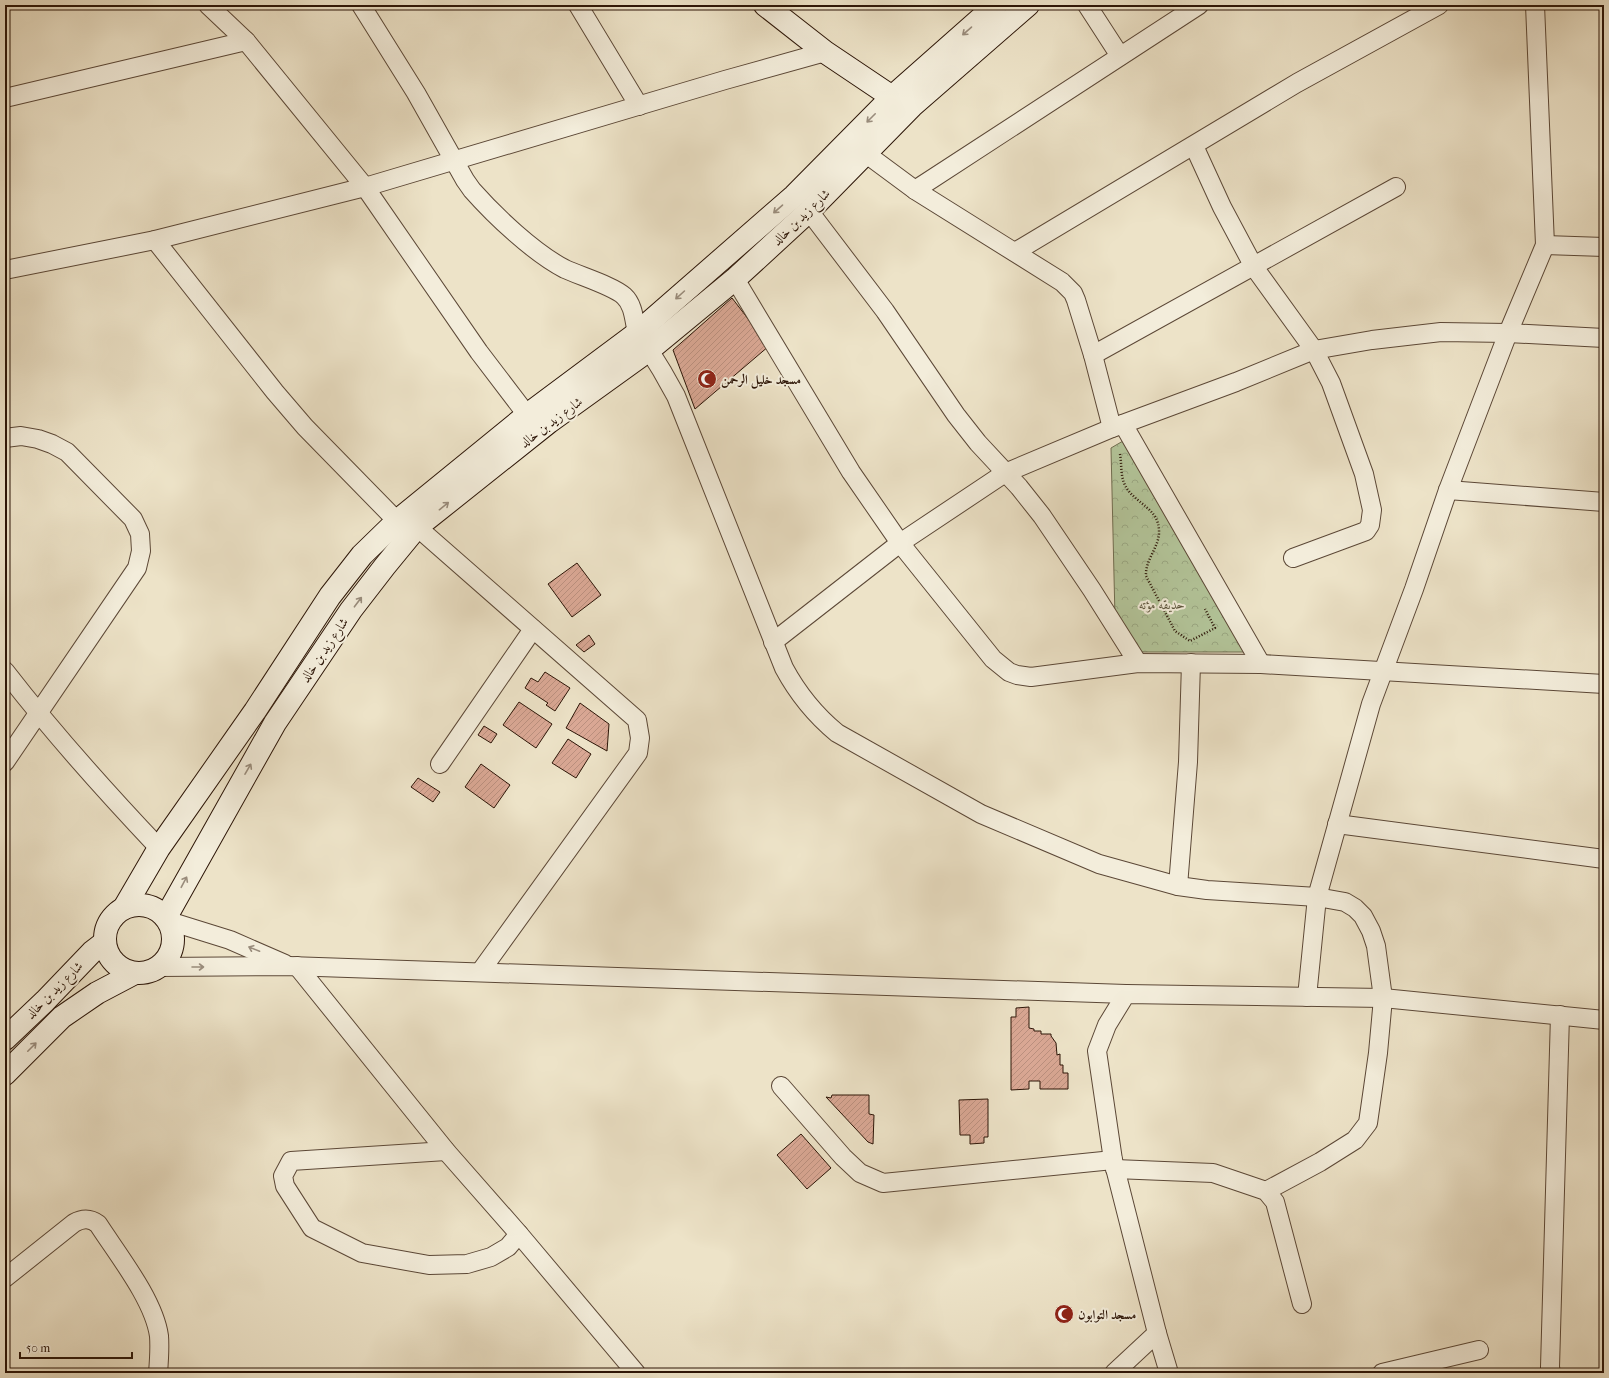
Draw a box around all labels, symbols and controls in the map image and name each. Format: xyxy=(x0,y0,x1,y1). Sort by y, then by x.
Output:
one-way arrow xyxy=(961,26,972,35)
one-way arrow xyxy=(866,113,875,123)
street label: شارع زيد بن خالد xyxy=(769,186,836,251)
one-way arrow xyxy=(773,205,783,214)
one-way arrow xyxy=(675,290,685,299)
mosque icon: مسجد خليل الرحمن xyxy=(696,368,718,390)
place label: مسجد خليل الرحمن xyxy=(721,372,801,389)
street label: شارع زيد بن خالد xyxy=(517,394,588,454)
one-way arrow xyxy=(439,501,450,510)
one-way arrow xyxy=(353,596,362,607)
park label: حديقه مؤته xyxy=(1139,597,1185,613)
street label: شارع زيد بن خالد xyxy=(297,615,354,687)
one-way arrow xyxy=(245,763,253,775)
one-way arrow xyxy=(181,876,188,888)
one-way arrow xyxy=(249,945,261,953)
street label: شارع زيد بن خالد xyxy=(22,958,88,1024)
one-way arrow xyxy=(191,963,204,970)
one-way arrow xyxy=(28,1042,37,1052)
mosque icon: مسجد التوابون xyxy=(1053,1303,1075,1325)
place label: مسجد التوابون xyxy=(1078,1307,1136,1323)
scale bar xyxy=(20,1334,132,1360)
text: 50 m xyxy=(26,1341,50,1355)

